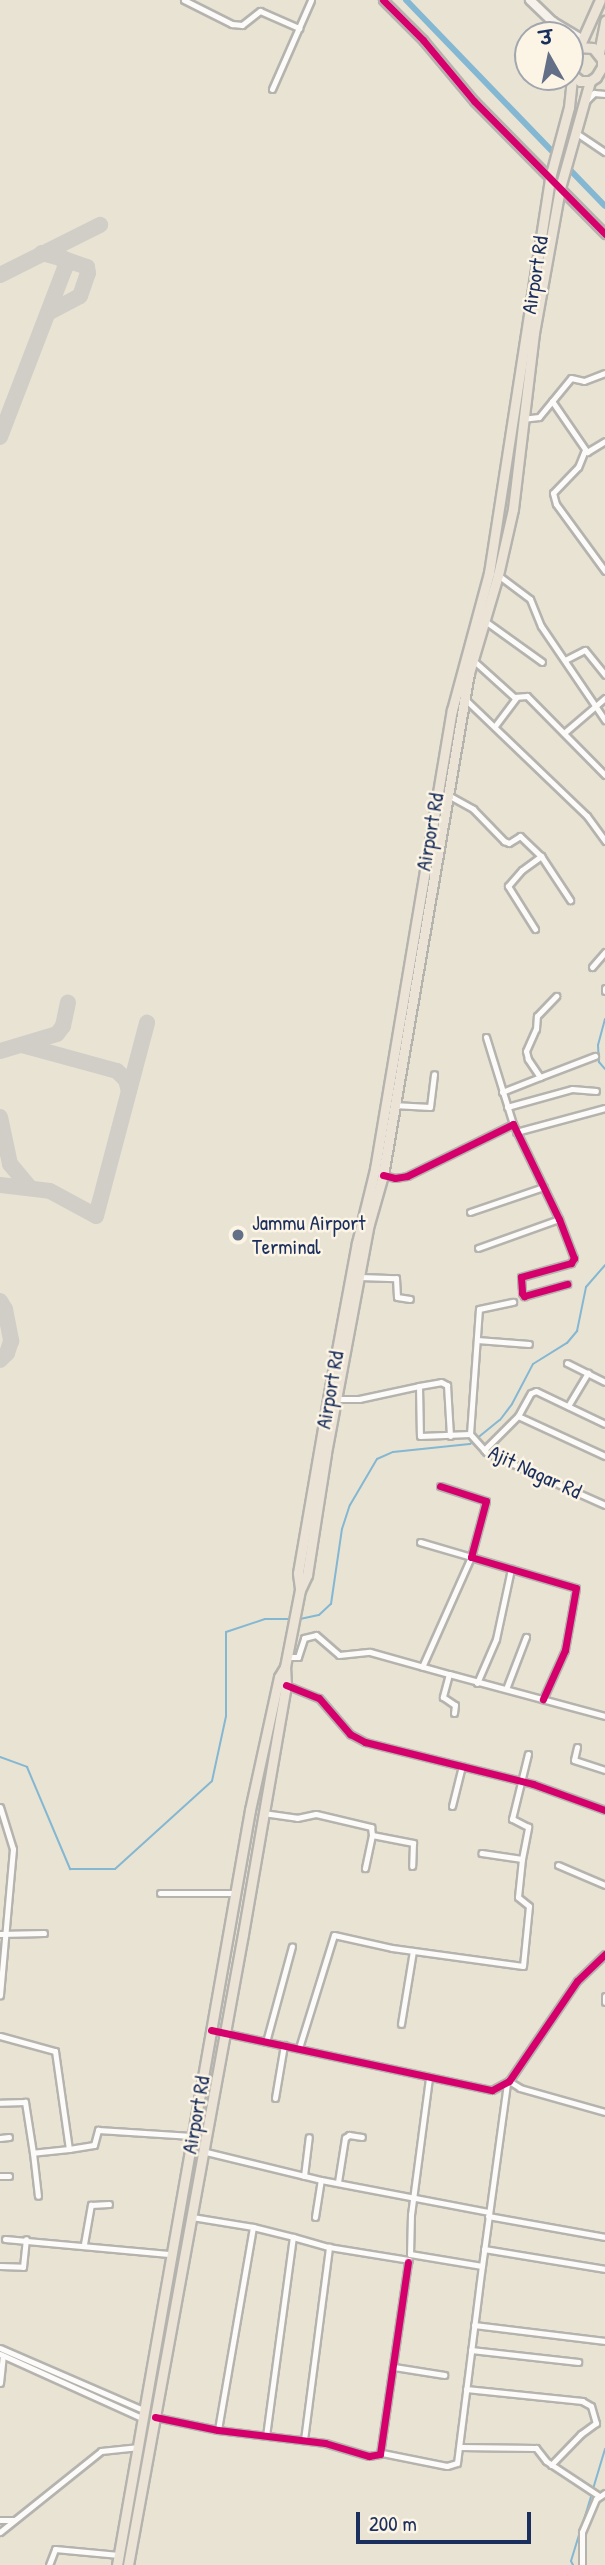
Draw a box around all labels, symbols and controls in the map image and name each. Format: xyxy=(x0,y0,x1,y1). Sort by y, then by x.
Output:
north arrow xyxy=(514,21,584,91)
text: उ xyxy=(538,23,554,51)
street label: Airport Rd xyxy=(516,234,554,316)
street label: Airport Rd xyxy=(411,791,449,873)
place label: Jammu Airport Terminal xyxy=(252,1210,366,1260)
marker: Jammu Airport Terminal xyxy=(230,1227,246,1243)
street label: Airport Rd xyxy=(311,1349,349,1431)
street label: Ajit Nagar Rd xyxy=(485,1440,585,1504)
street label: Airport Rd xyxy=(177,2074,215,2156)
scale bar xyxy=(360,2498,535,2542)
text: 200 m xyxy=(369,2509,417,2538)

